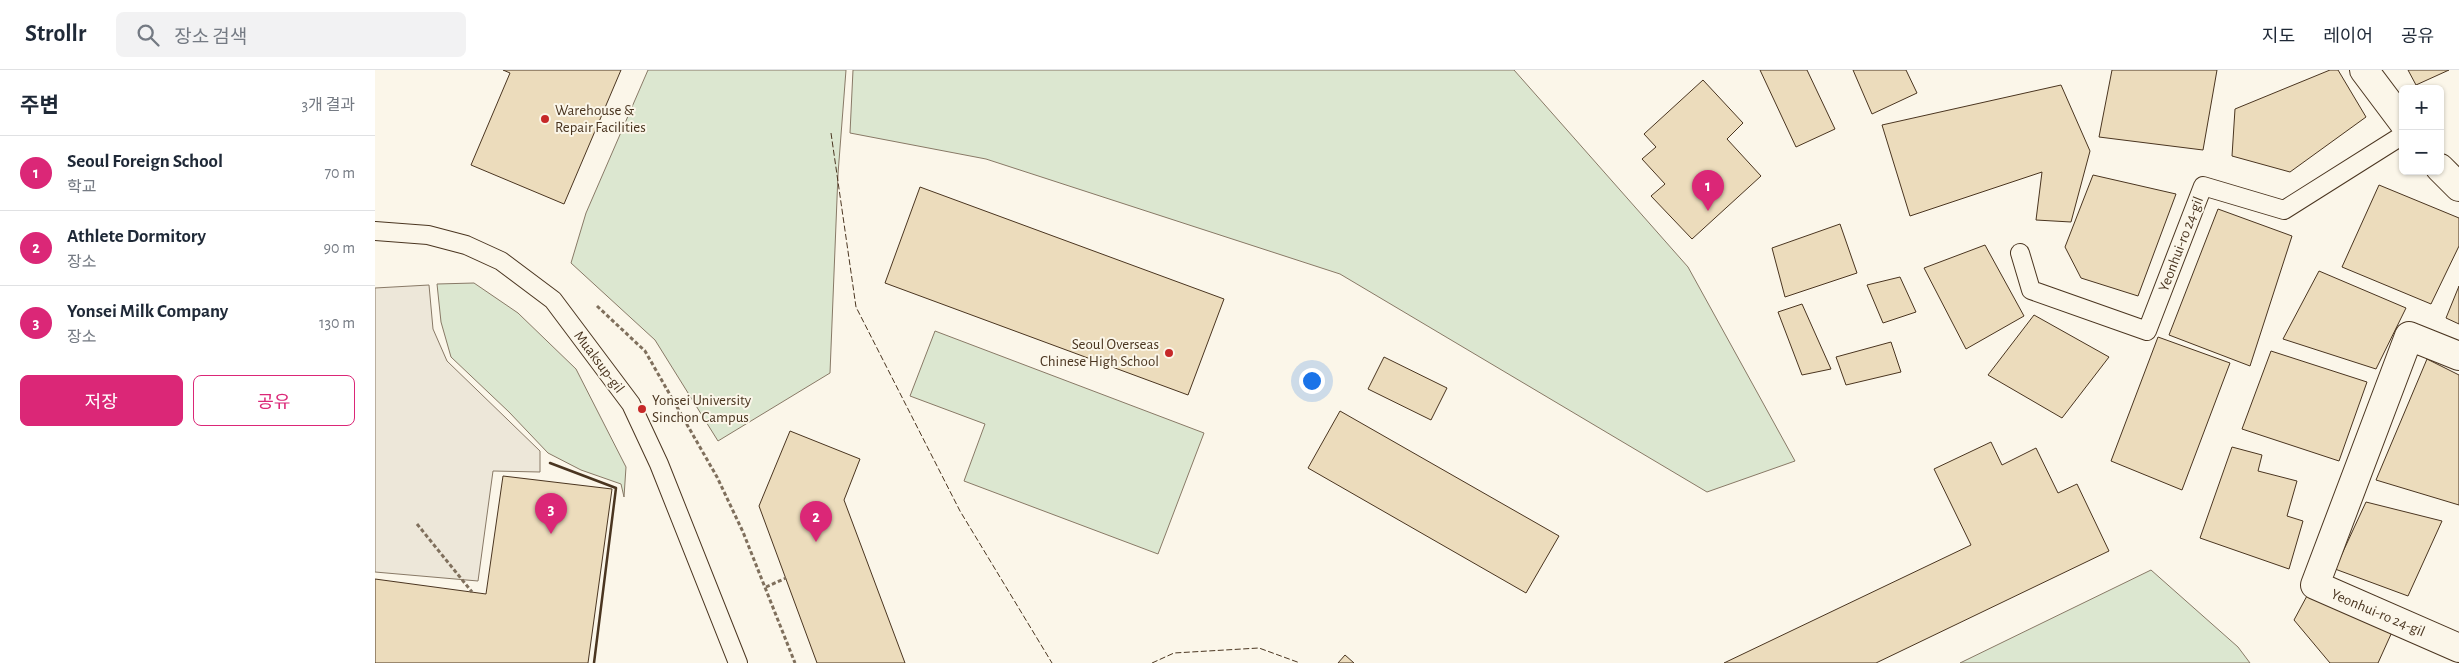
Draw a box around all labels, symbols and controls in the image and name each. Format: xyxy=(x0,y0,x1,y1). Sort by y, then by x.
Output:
search box xyxy=(116,12,466,57)
icon: search xyxy=(134,21,162,49)
text: Strollr xyxy=(25,22,86,46)
text: 장소 검색 xyxy=(174,28,247,47)
text: 지도 xyxy=(2262,28,2295,46)
text: 레이어 xyxy=(2323,28,2373,46)
text: 공유 xyxy=(2401,28,2434,46)
map controls xyxy=(2399,85,2444,175)
button: + xyxy=(2399,85,2444,130)
text: 주변 xyxy=(20,95,59,116)
text: 3개 결과 xyxy=(302,97,355,113)
place label: Warehouse & Repair Facilities xyxy=(555,103,646,135)
marker: Warehouse & Repair Facilities xyxy=(539,113,551,125)
button: − xyxy=(2399,130,2444,175)
text: Seoul Foreign School xyxy=(67,152,223,171)
text: 1 xyxy=(33,165,39,181)
text: 70 m xyxy=(324,165,355,181)
pin: 1 xyxy=(1692,170,1724,211)
text: 학교 xyxy=(67,179,96,195)
street label: Yeonhui-ro 24-gil xyxy=(2156,194,2206,294)
text: Athlete Dormitory xyxy=(67,227,206,246)
text: 2 xyxy=(32,240,40,256)
text: 90 m xyxy=(324,240,355,256)
text: 장소 xyxy=(67,254,96,270)
text: Yonsei Milk Company xyxy=(67,302,228,321)
text: 3 xyxy=(33,315,39,331)
text: 130 m xyxy=(319,315,355,331)
street label: Muaksup-gil xyxy=(571,328,627,396)
text: 장소 xyxy=(67,329,96,345)
place label: Seoul Overseas Chinese High School xyxy=(1040,337,1159,369)
marker: Seoul Overseas Chinese High School xyxy=(1163,347,1175,359)
your location xyxy=(1299,368,1325,394)
button: 저장 xyxy=(20,375,183,426)
button: 공유 xyxy=(193,375,355,426)
place label: Yonsei University Sinchon Campus xyxy=(652,393,752,425)
marker: Yonsei University Sinchon Campus xyxy=(636,403,648,415)
pin: 3 xyxy=(535,493,567,534)
pin: 2 xyxy=(800,501,832,542)
street label: Yeonhui-ro 24-gil xyxy=(2329,586,2427,640)

